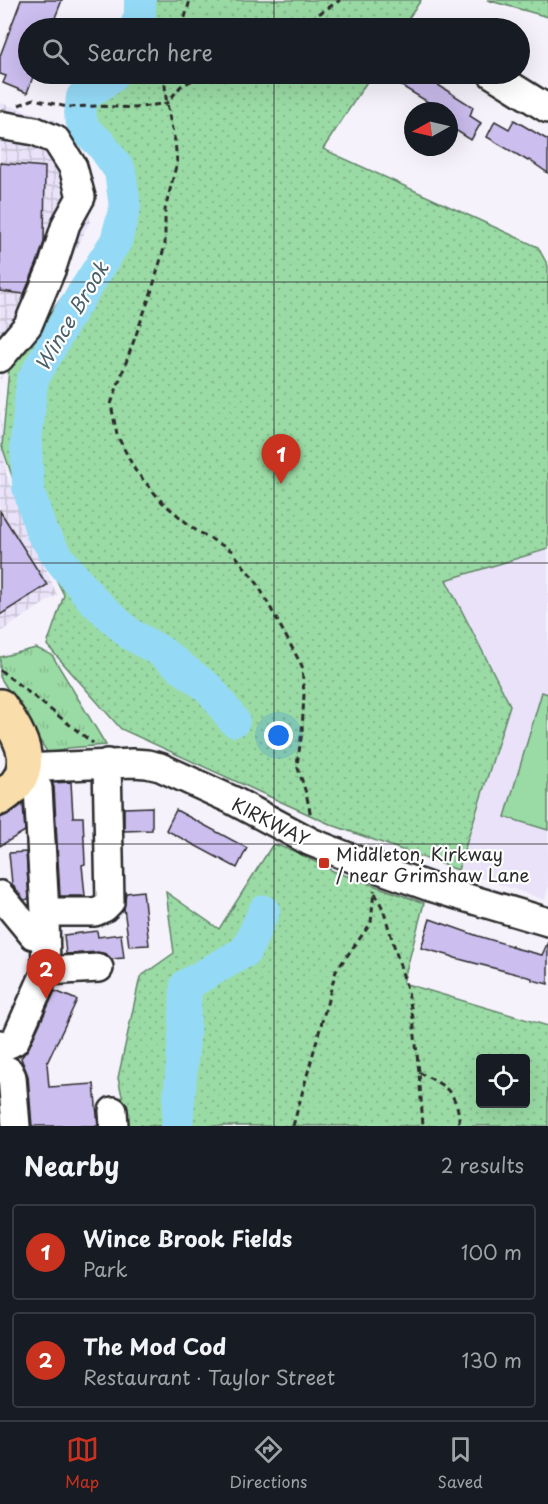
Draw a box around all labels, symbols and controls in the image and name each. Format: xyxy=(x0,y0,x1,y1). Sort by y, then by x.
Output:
search box xyxy=(18,18,530,84)
icon: search xyxy=(39,35,72,68)
text: Search here xyxy=(87,35,213,68)
north arrow xyxy=(404,102,458,156)
water label: Wince Brook xyxy=(26,254,116,377)
pin: 1 xyxy=(262,434,300,484)
your location xyxy=(264,721,293,750)
street label: KIRKWAY xyxy=(228,790,315,852)
place label: Middleton, Kirkway / near Grimshaw Lane xyxy=(336,840,530,888)
marker: Middleton, Kirkway / near Grimshaw Lane xyxy=(317,856,331,870)
pin: 2 xyxy=(26,950,66,999)
map controls xyxy=(476,1054,530,1108)
button: locate xyxy=(476,1054,530,1108)
text: Nearby xyxy=(24,1146,119,1185)
text: 2 results xyxy=(441,1150,524,1180)
text: Wince Brook Fields xyxy=(83,1221,292,1254)
text: 1 xyxy=(41,1237,50,1267)
text: 100 m xyxy=(461,1237,522,1267)
text: Park xyxy=(83,1254,128,1284)
text: The Mod Cod xyxy=(83,1329,226,1362)
text: 2 xyxy=(38,1345,53,1375)
text: 130 m xyxy=(462,1345,522,1375)
text: Restaurant · Taylor Street xyxy=(83,1362,335,1392)
tab: Map xyxy=(65,1433,99,1493)
tab: Directions xyxy=(229,1433,307,1493)
tab: Saved xyxy=(437,1433,483,1493)

